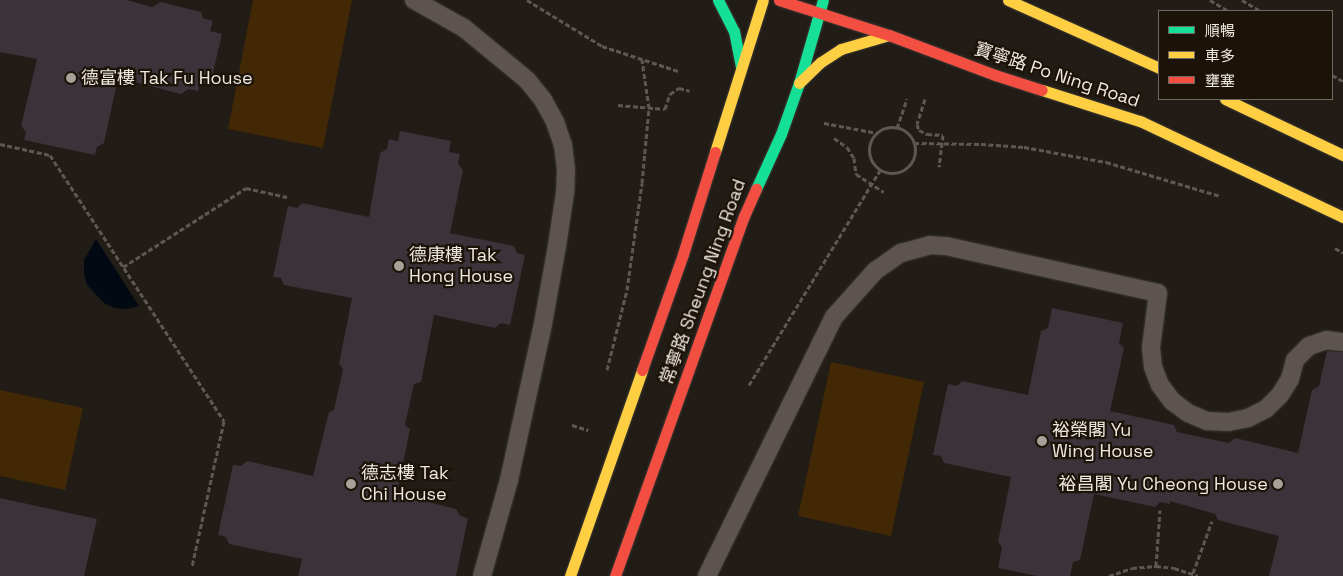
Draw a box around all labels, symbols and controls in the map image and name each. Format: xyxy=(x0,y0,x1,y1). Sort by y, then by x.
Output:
legend xyxy=(1158,10,1333,100)
text: 順暢 xyxy=(1205,21,1235,40)
street label: 寶寧路 Po Ning Road xyxy=(972,38,1142,112)
text: 車多 xyxy=(1205,46,1235,65)
place label: 德富樓 Tak Fu House xyxy=(81,67,253,89)
text: 壅塞 xyxy=(1205,71,1235,90)
marker: 德富樓 Tak Fu House xyxy=(65,72,77,84)
street label: 常寧路 Sheung Ning Road xyxy=(656,176,750,388)
place label: 德康樓 Tak Hong House xyxy=(409,245,513,288)
marker: 德康樓 Tak Hong House xyxy=(393,260,405,272)
place label: 裕榮閣 Yu Wing House xyxy=(1052,420,1153,462)
marker: 裕榮閣 Yu Wing House xyxy=(1036,435,1048,447)
place label: 德志樓 Tak Chi House xyxy=(361,463,449,506)
place label: 裕昌閣 Yu Cheong House xyxy=(1058,473,1268,495)
marker: 德志樓 Tak Chi House xyxy=(345,478,357,490)
marker: 裕昌閣 Yu Cheong House xyxy=(1272,478,1284,490)

